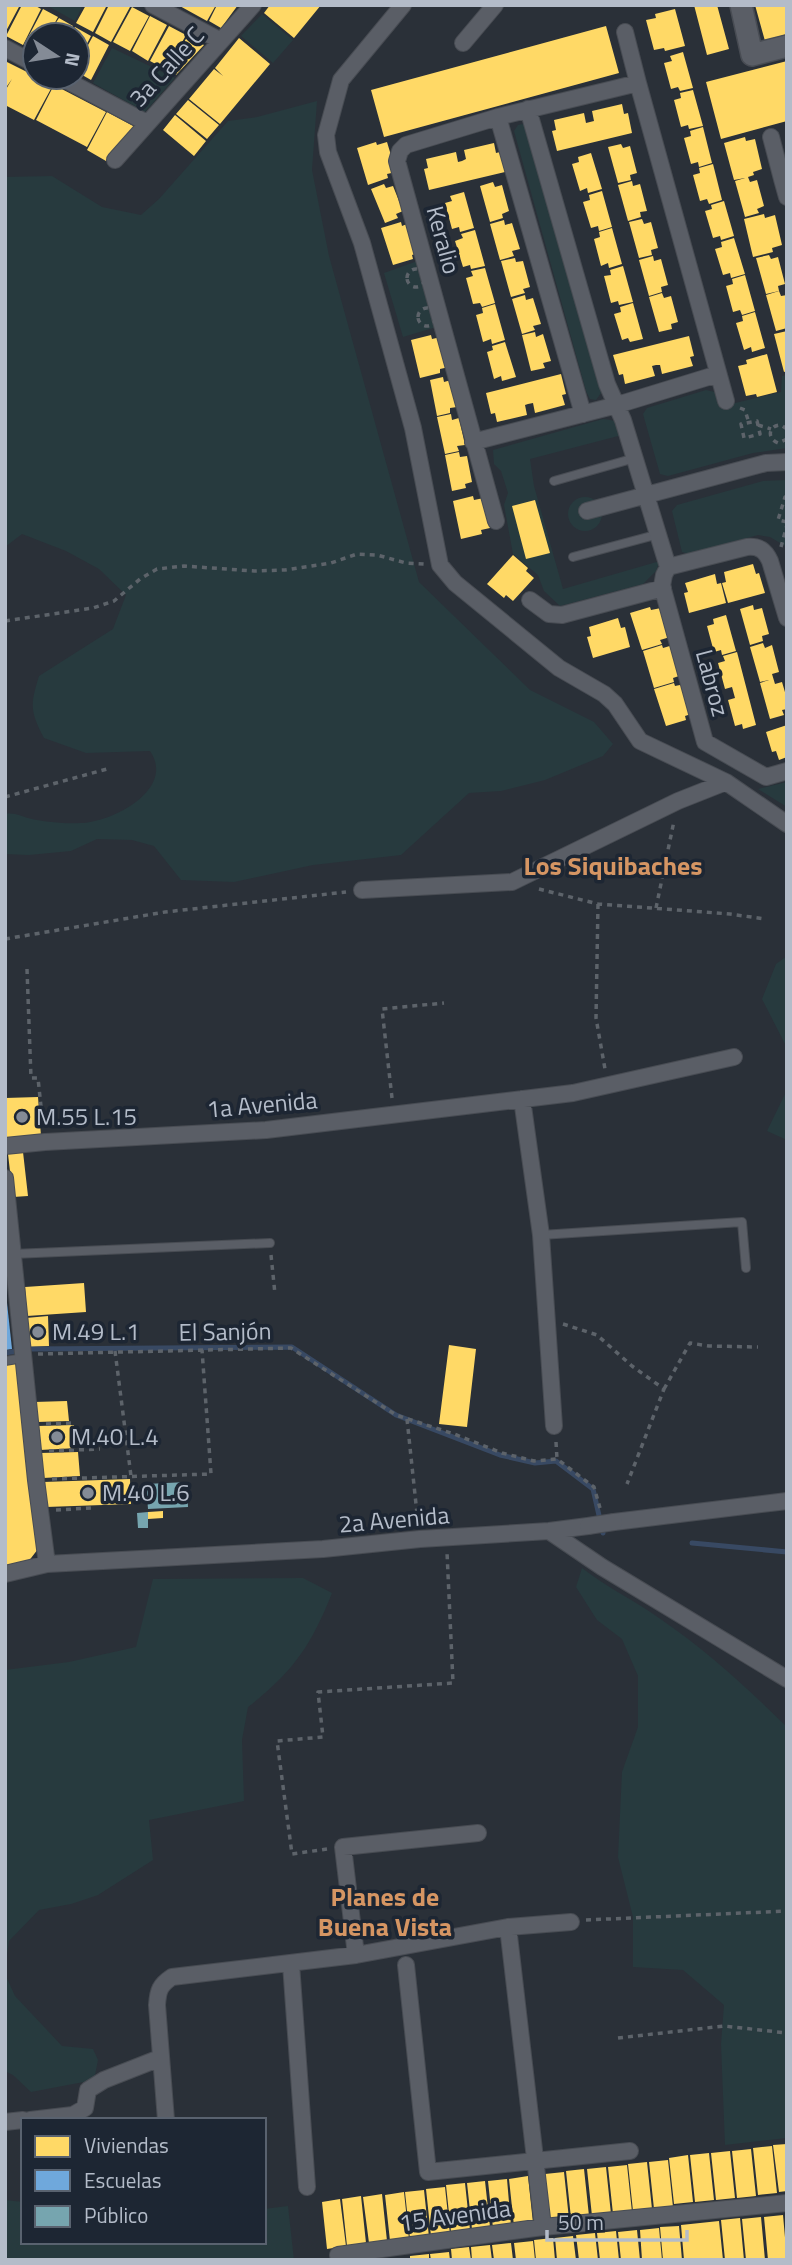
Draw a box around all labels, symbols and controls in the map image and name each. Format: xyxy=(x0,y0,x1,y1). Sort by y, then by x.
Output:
street label: 3a Calle C xyxy=(120,18,212,115)
north arrow xyxy=(21,21,91,91)
text: N xyxy=(58,50,89,69)
street label: Keralio xyxy=(418,202,470,278)
street label: Labroz xyxy=(687,645,739,720)
district label: Los Siquibaches xyxy=(523,846,703,885)
street label: 1a Avenida xyxy=(205,1081,319,1127)
place label: M.55 L.15 xyxy=(36,1098,137,1134)
marker: M.55 L.15 xyxy=(14,1109,30,1125)
street label: El Sanjón xyxy=(178,1312,272,1350)
place label: M.49 L.1 xyxy=(52,1313,140,1349)
marker: M.49 L.1 xyxy=(30,1324,46,1340)
place label: M.40 L.4 xyxy=(71,1418,159,1454)
marker: M.40 L.4 xyxy=(49,1429,65,1445)
place label: M.40 L.6 xyxy=(102,1474,190,1510)
marker: M.40 L.6 xyxy=(80,1485,96,1501)
street label: 2a Avenida xyxy=(337,1496,451,1542)
district label: Planes de Buena Vista xyxy=(318,1877,452,1946)
legend xyxy=(21,2118,266,2244)
text: Viviendas xyxy=(84,2129,169,2161)
text: Escuelas xyxy=(84,2164,161,2196)
street label: 15 Avenida xyxy=(397,2189,513,2241)
scale bar xyxy=(547,2198,687,2242)
text: Público xyxy=(84,2199,148,2231)
text: 50 m xyxy=(558,2206,604,2238)

